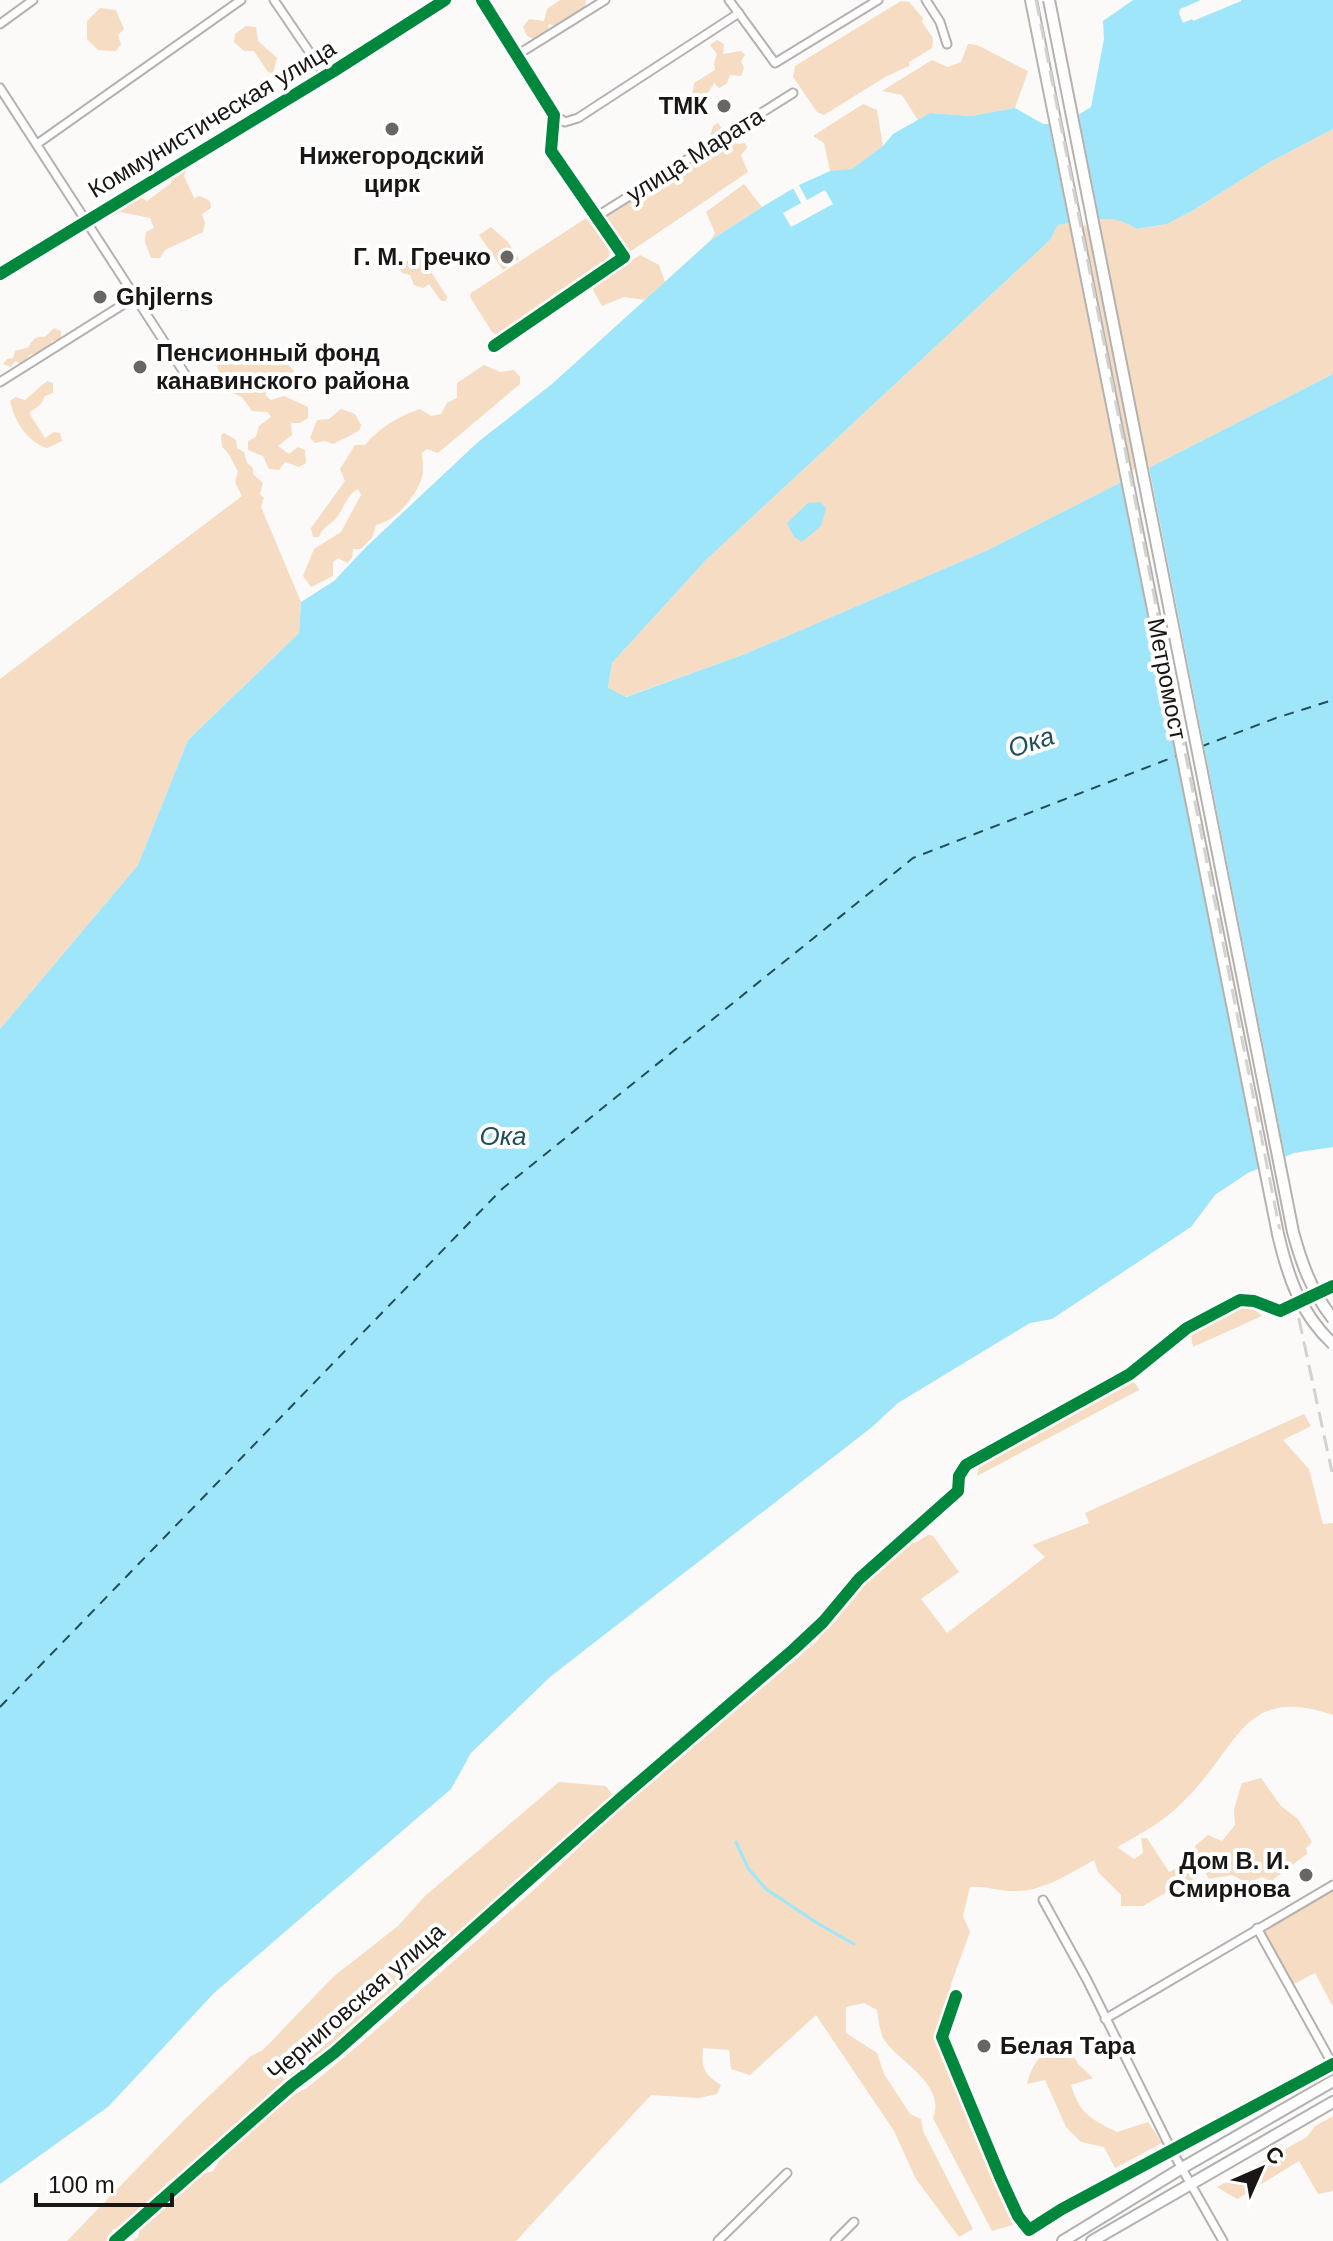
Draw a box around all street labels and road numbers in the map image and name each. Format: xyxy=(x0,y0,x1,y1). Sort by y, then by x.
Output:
street label: Коммунистическая улица xyxy=(83,34,341,203)
street label: улица Марата xyxy=(621,101,769,207)
street label: Метромост xyxy=(1142,616,1193,742)
street label: Черниговская улица xyxy=(262,1917,450,2086)

